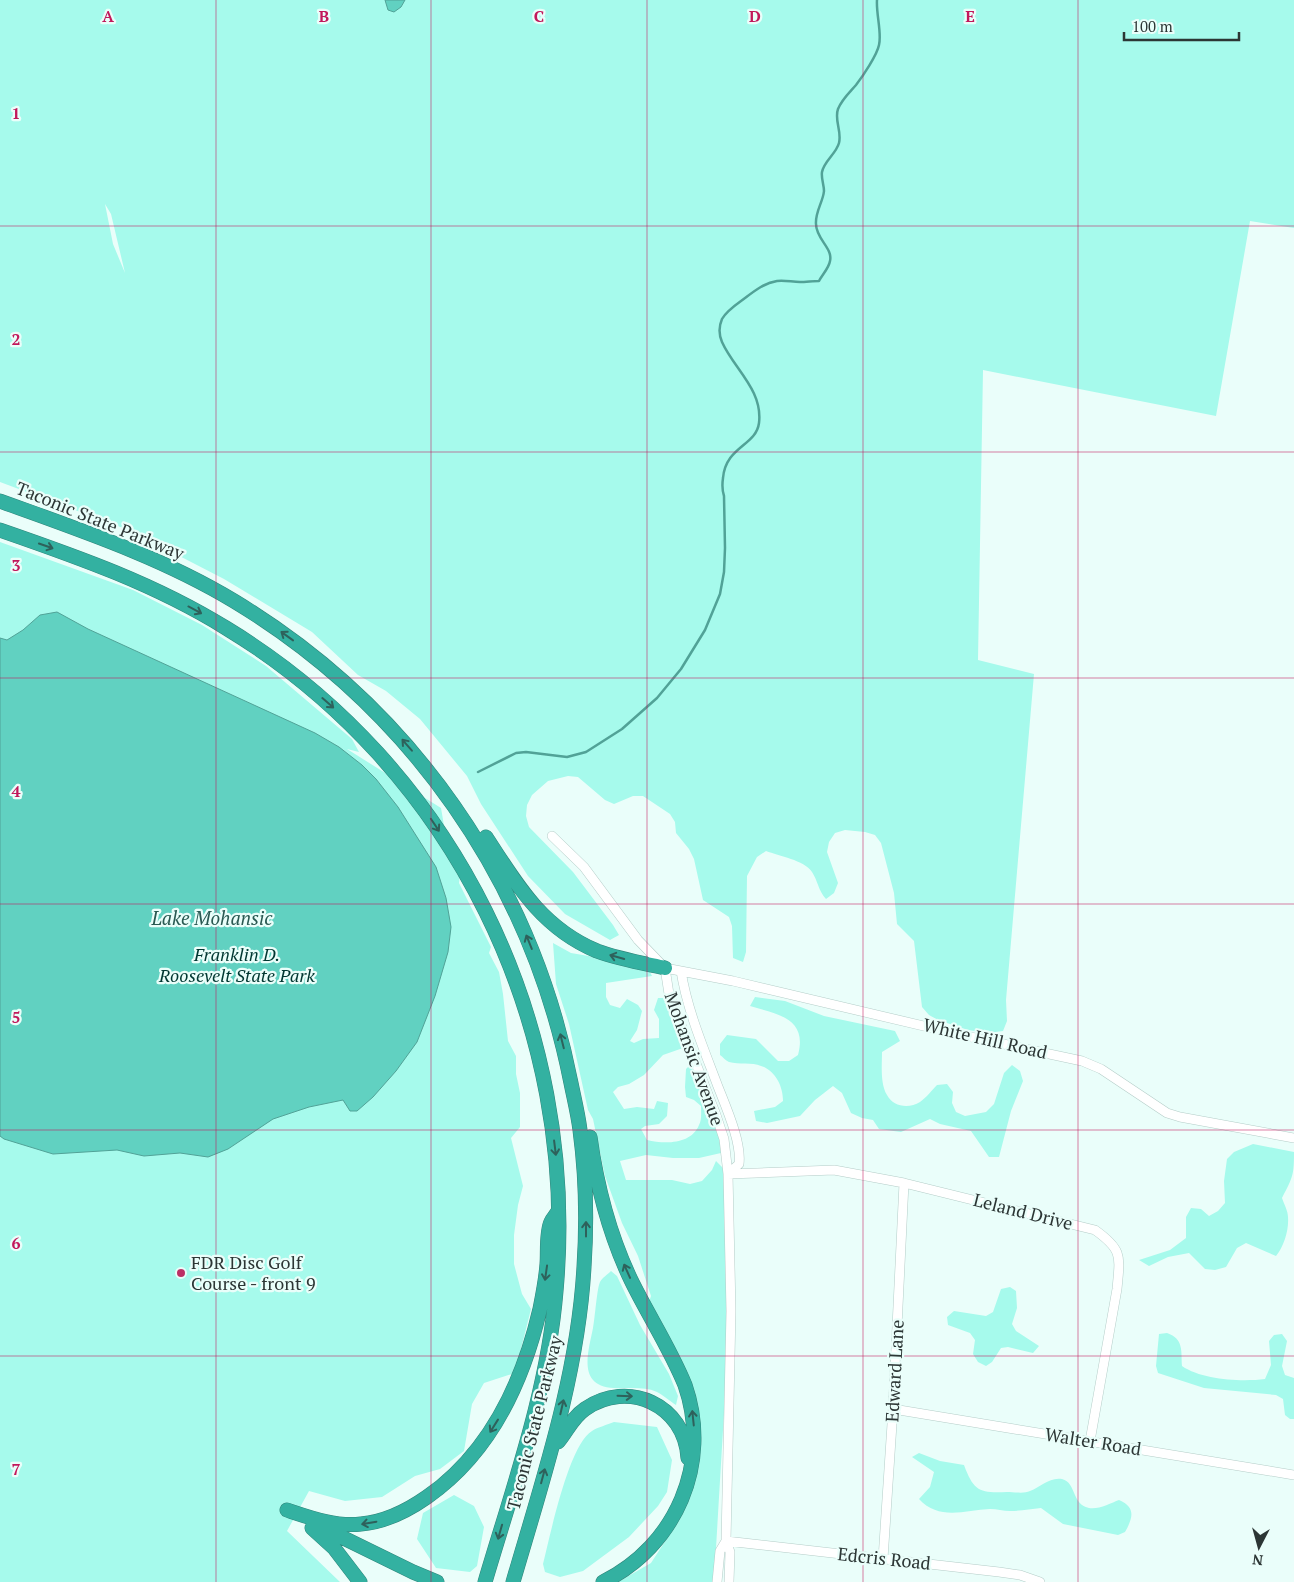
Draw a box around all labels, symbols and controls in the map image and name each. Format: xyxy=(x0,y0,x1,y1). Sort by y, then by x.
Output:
text: A xyxy=(102,5,114,27)
text: B xyxy=(319,5,329,27)
text: C xyxy=(534,5,544,27)
text: D xyxy=(749,5,761,27)
text: E xyxy=(965,5,975,27)
scale bar xyxy=(1124,10,1239,42)
text: 100 m xyxy=(1132,16,1173,36)
text: 1 xyxy=(11,102,21,124)
text: 2 xyxy=(11,328,21,350)
street label: Taconic State Parkway xyxy=(13,475,189,565)
one-way arrow xyxy=(38,542,53,551)
text: 3 xyxy=(11,554,21,576)
one-way arrow xyxy=(188,605,203,615)
one-way arrow xyxy=(280,631,294,641)
one-way arrow xyxy=(321,697,334,709)
one-way arrow xyxy=(402,739,413,752)
text: 4 xyxy=(11,780,21,802)
one-way arrow xyxy=(430,817,440,831)
water label: Lake Mohansic xyxy=(151,905,273,930)
one-way arrow xyxy=(524,935,533,950)
park label: Franklin D. Roosevelt State Park xyxy=(158,942,315,987)
one-way arrow xyxy=(610,952,626,961)
street label: Mohansic Avenue xyxy=(660,989,730,1129)
text: 5 xyxy=(11,1006,21,1028)
street label: White Hill Road xyxy=(921,1012,1050,1064)
one-way arrow xyxy=(557,1034,566,1050)
one-way arrow xyxy=(550,1139,560,1155)
street label: Leland Drive xyxy=(971,1187,1075,1235)
one-way arrow xyxy=(581,1221,591,1237)
text: 6 xyxy=(11,1232,21,1254)
place label: FDR Disc Golf Course - front 9 xyxy=(191,1250,316,1295)
one-way arrow xyxy=(622,1264,631,1279)
one-way arrow xyxy=(541,1265,551,1281)
marker: FDR Disc Golf Course - front 9 xyxy=(175,1267,187,1279)
street label: Edward Lane xyxy=(879,1319,909,1423)
street label: Taconic State Parkway xyxy=(501,1332,568,1513)
one-way arrow xyxy=(617,1392,633,1401)
one-way arrow xyxy=(558,1399,567,1415)
one-way arrow xyxy=(688,1411,698,1427)
one-way arrow xyxy=(488,1419,499,1433)
street label: Walter Road xyxy=(1043,1422,1143,1460)
text: 7 xyxy=(11,1458,21,1480)
one-way arrow xyxy=(539,1469,548,1485)
one-way arrow xyxy=(361,1518,377,1528)
north arrow xyxy=(1234,1522,1284,1572)
one-way arrow xyxy=(495,1523,505,1539)
street label: Edcris Road xyxy=(836,1541,932,1575)
text: N xyxy=(1251,1550,1264,1570)

